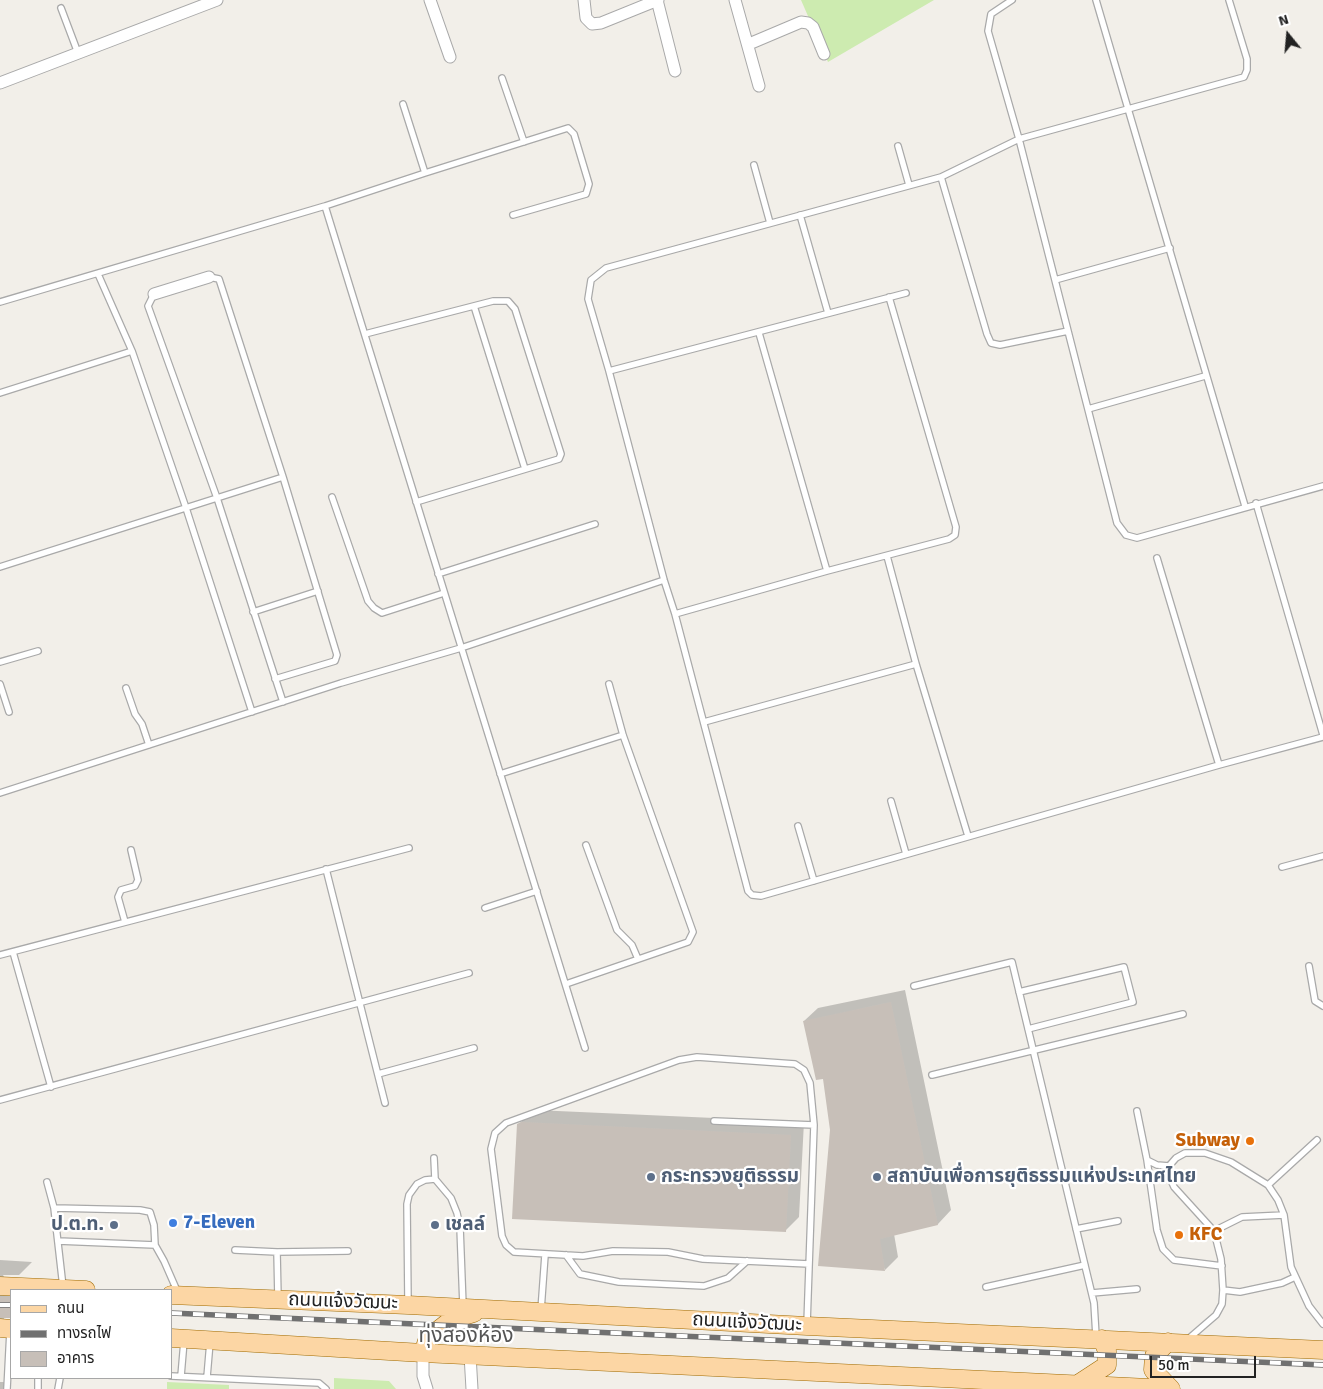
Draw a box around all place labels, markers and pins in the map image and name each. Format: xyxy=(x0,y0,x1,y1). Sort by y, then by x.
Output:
place label: Subway xyxy=(1176,1130,1240,1152)
marker: Subway xyxy=(1244,1135,1256,1147)
place label: กระทรวงยุติธรรม xyxy=(661,1166,799,1188)
place label: สถาบันเพื่อการยุติธรรมแห่งประเทศไทย xyxy=(887,1166,1196,1188)
marker: กระทรวงยุติธรรม xyxy=(645,1171,657,1183)
marker: สถาบันเพื่อการยุติธรรมแห่งประเทศไทย xyxy=(871,1171,883,1183)
place label: 7-Eleven xyxy=(183,1212,255,1234)
place label: ป.ต.ท. xyxy=(51,1214,104,1236)
place label: เชลล์ xyxy=(445,1214,485,1236)
marker: 7-Eleven xyxy=(167,1217,179,1229)
marker: ป.ต.ท. xyxy=(108,1219,120,1231)
marker: เชลล์ xyxy=(429,1219,441,1231)
place label: KFC xyxy=(1189,1224,1222,1246)
marker: KFC xyxy=(1173,1229,1185,1241)

